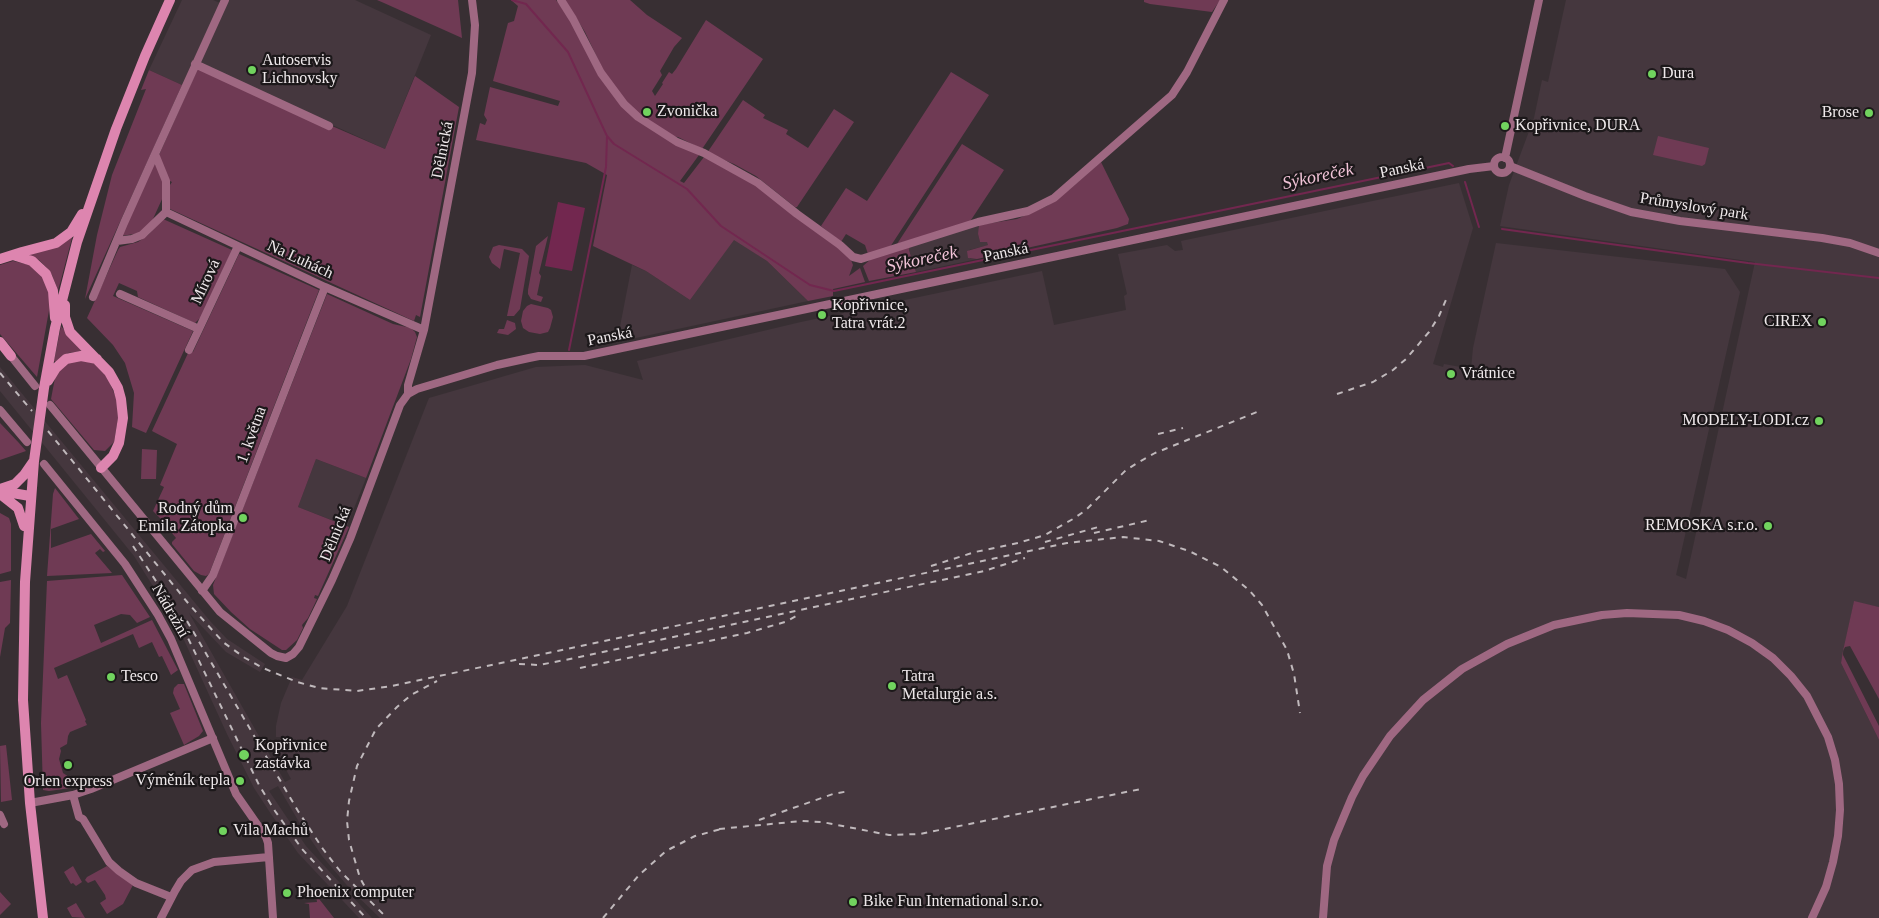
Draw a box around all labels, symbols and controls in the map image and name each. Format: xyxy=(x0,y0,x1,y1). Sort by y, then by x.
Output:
place label: Autoservis Lichnovsky xyxy=(262,51,338,89)
marker: Autoservis Lichnovsky xyxy=(246,64,258,76)
place label: Dura xyxy=(1662,64,1694,84)
marker: Dura xyxy=(1646,68,1658,80)
place label: Zvonička xyxy=(657,102,717,122)
place label: Brose xyxy=(1822,103,1859,123)
marker: Zvonička xyxy=(641,106,653,118)
marker: Brose xyxy=(1863,107,1875,119)
place label: Kopřivnice, DURA xyxy=(1515,116,1640,136)
street label: Dělnická xyxy=(428,120,458,180)
marker: Kopřivnice, DURA xyxy=(1499,120,1511,132)
street label: Panská xyxy=(1378,155,1426,183)
water label: Sýkoreček xyxy=(1280,159,1356,195)
street label: Průmyslový park xyxy=(1638,189,1750,225)
street label: Na Luhách xyxy=(264,236,336,284)
street label: Panská xyxy=(982,239,1030,267)
water label: Sýkoreček xyxy=(884,242,960,278)
street label: Mírová xyxy=(187,257,225,307)
place label: Kopřivnice, Tatra vrát.2 xyxy=(832,296,908,334)
marker: Kopřivnice, Tatra vrát.2 xyxy=(816,309,828,321)
place label: CIREX xyxy=(1764,312,1812,332)
marker: CIREX xyxy=(1816,316,1828,328)
street label: Panská xyxy=(586,323,634,351)
place label: Vrátnice xyxy=(1461,364,1515,384)
marker: Vrátnice xyxy=(1445,368,1457,380)
street label: 1. května xyxy=(233,404,271,466)
place label: MODELY-LODI.cz xyxy=(1682,411,1809,431)
marker: MODELY-LODI.cz xyxy=(1813,415,1825,427)
place label: Rodný dům Emila Zátopka xyxy=(138,499,233,537)
street label: Dělnická xyxy=(316,504,356,564)
marker: Rodný dům Emila Zátopka xyxy=(237,512,249,524)
place label: REMOSKA s.r.o. xyxy=(1645,516,1758,536)
marker: REMOSKA s.r.o. xyxy=(1762,520,1774,532)
street label: Nádražní xyxy=(147,581,193,641)
place label: Tesco xyxy=(121,667,158,687)
place label: Tatra Metalurgie a.s. xyxy=(902,667,997,705)
marker: Tesco xyxy=(105,671,117,683)
marker: Tatra Metalurgie a.s. xyxy=(886,680,898,692)
place label: Kopřivnice zastávka xyxy=(255,736,327,774)
marker: Kopřivnice zastávka xyxy=(237,748,251,762)
marker: Orlen express xyxy=(62,759,74,771)
place label: Výměník tepla xyxy=(135,771,230,791)
place label: Orlen express xyxy=(24,772,112,792)
marker: Výměník tepla xyxy=(234,775,246,787)
place label: Vila Machů xyxy=(233,821,308,841)
marker: Vila Machů xyxy=(217,825,229,837)
place label: Phoenix computer xyxy=(297,883,414,903)
marker: Phoenix computer xyxy=(281,887,293,899)
place label: Bike Fun International s.r.o. xyxy=(863,892,1043,912)
marker: Bike Fun International s.r.o. xyxy=(847,896,859,908)

